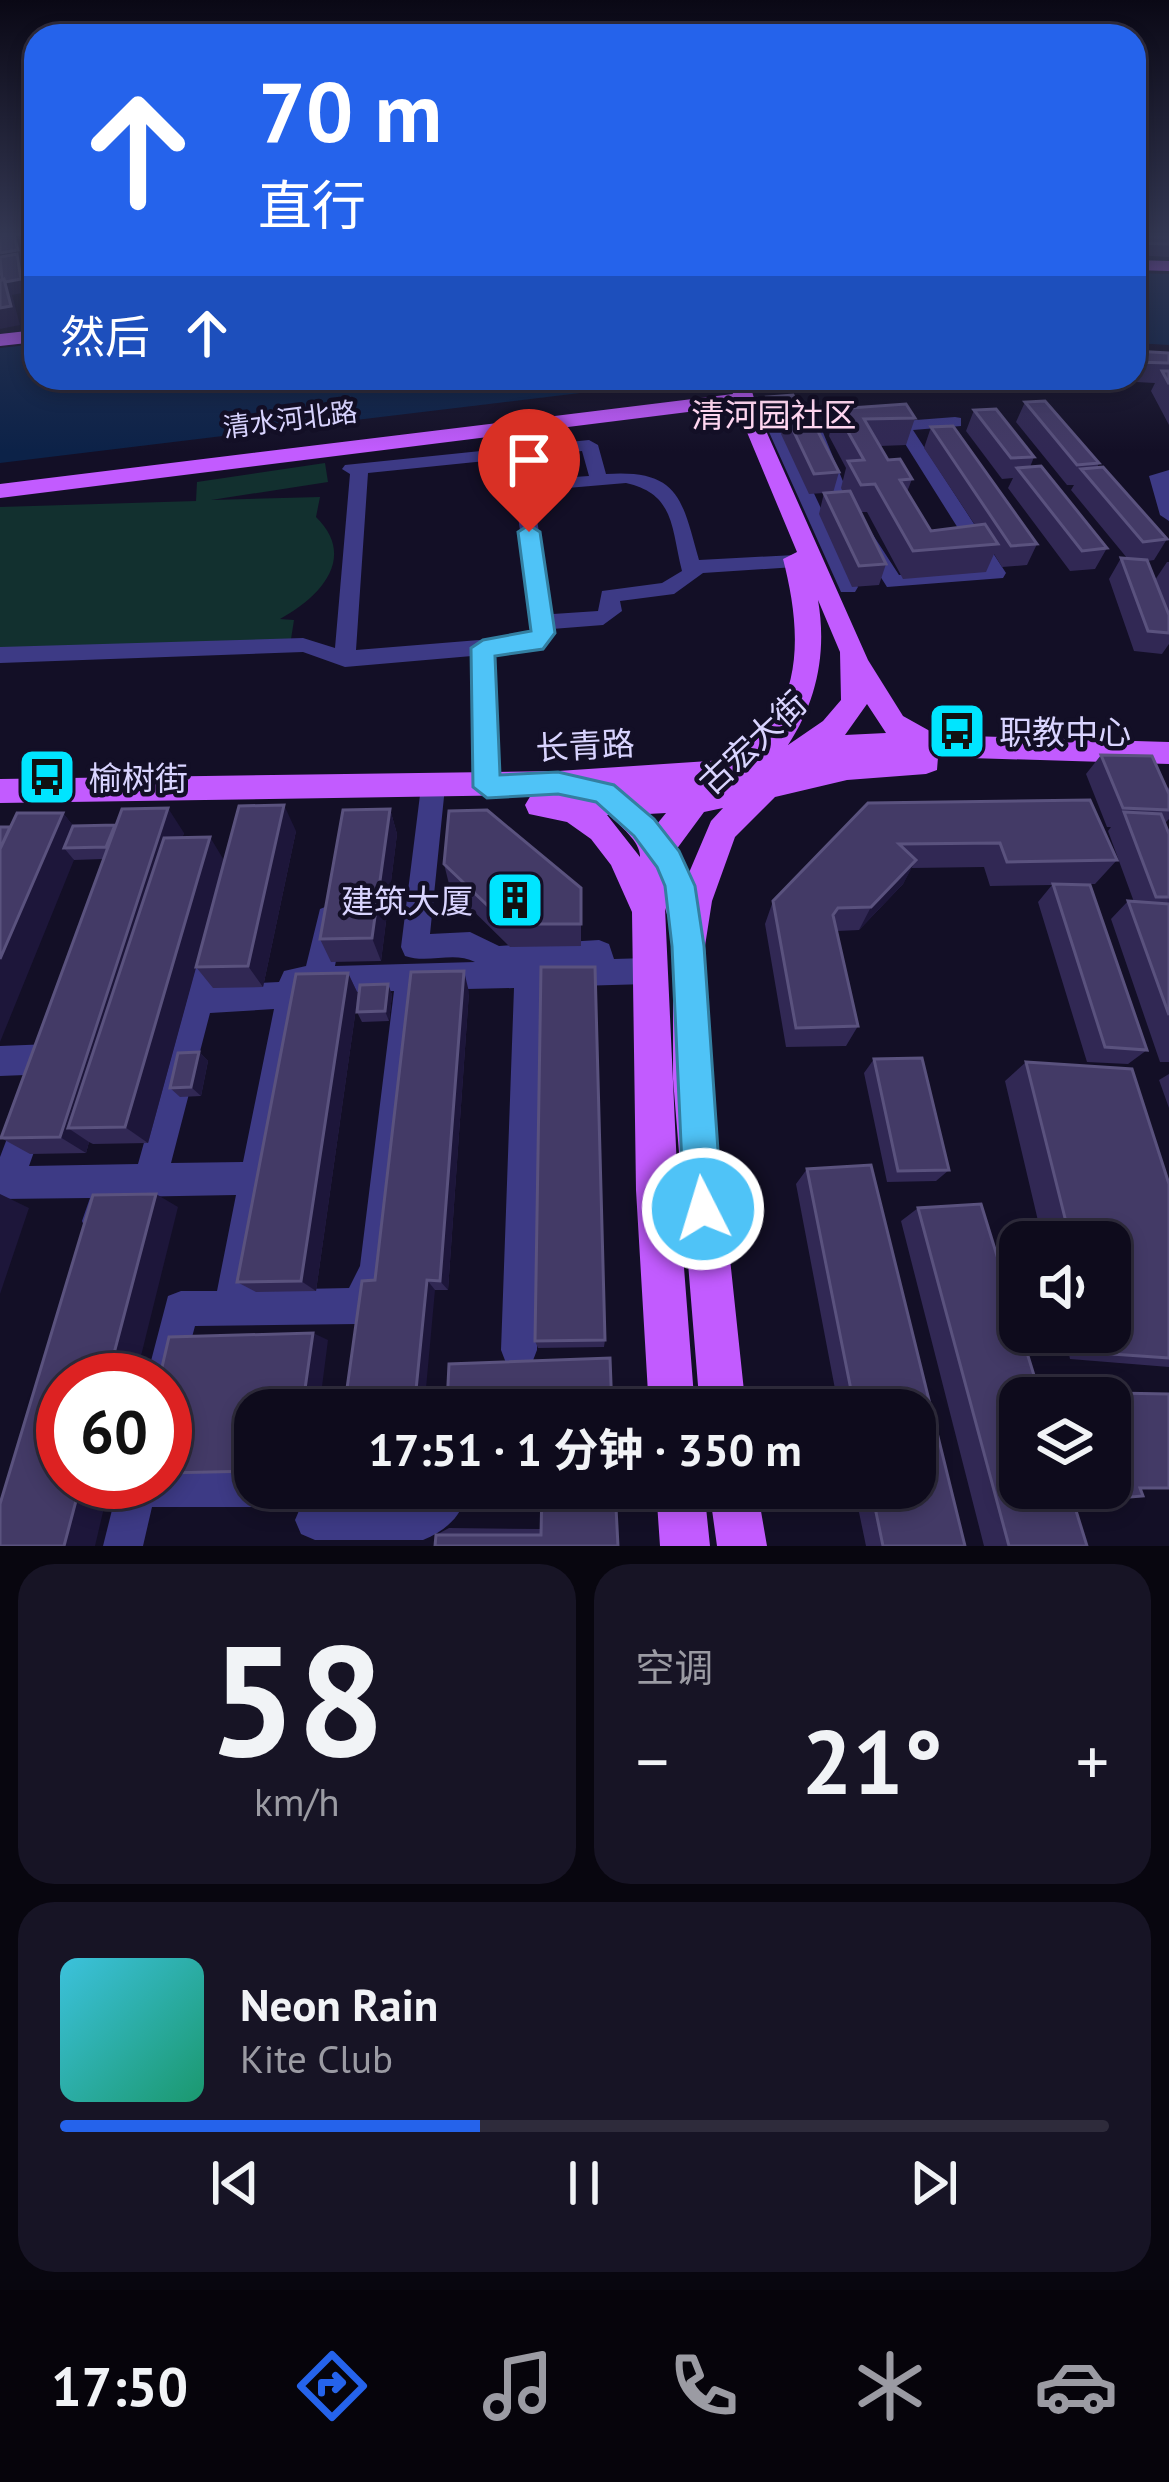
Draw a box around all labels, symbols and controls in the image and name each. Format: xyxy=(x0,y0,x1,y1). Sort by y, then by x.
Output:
text: 70 m xyxy=(258,56,442,165)
icon: ahead xyxy=(60,72,216,228)
text: 直行 xyxy=(258,170,366,240)
icon: ahead xyxy=(174,300,240,366)
text: 然后 xyxy=(60,307,150,365)
district label: 清河园社区 xyxy=(692,393,857,436)
street label: 清水河北路 xyxy=(221,394,359,444)
pin xyxy=(478,409,580,532)
icon: arrive xyxy=(496,427,562,493)
street label: 古宏大街 xyxy=(689,681,815,803)
bus stop icon: 职教中心 xyxy=(926,700,988,762)
place label: 职教中心 xyxy=(999,710,1131,753)
street label: 长青路 xyxy=(534,721,636,769)
bus stop icon: 榆树街 xyxy=(16,746,78,808)
place label: 榆树街 xyxy=(89,756,188,799)
building icon: 建筑大厦 xyxy=(484,869,546,931)
place label: 建筑大厦 xyxy=(341,879,473,922)
position arrow xyxy=(640,1146,766,1272)
map controls xyxy=(999,1221,1131,1509)
button: sound xyxy=(999,1221,1131,1353)
speed limit sign: 60 xyxy=(36,1353,192,1509)
button: layers xyxy=(999,1377,1131,1509)
text: 17:51 · 1 分钟 · 350 m xyxy=(368,1420,802,1478)
text: 58 xyxy=(208,1597,385,1799)
text: 空调 xyxy=(636,1642,714,1693)
text: 21° xyxy=(802,1702,943,1819)
text: − xyxy=(636,1718,669,1803)
text: + xyxy=(1076,1718,1109,1803)
text: km/h xyxy=(254,1776,340,1827)
text: Neon Rain xyxy=(240,1975,438,2033)
text: Kite Club xyxy=(240,2033,393,2084)
icon: previous xyxy=(202,2150,268,2216)
icon: pause xyxy=(551,2150,617,2216)
icon: next xyxy=(901,2150,967,2216)
icon: directions xyxy=(290,2344,374,2428)
icon: music xyxy=(476,2344,560,2428)
icon: phone xyxy=(662,2344,746,2428)
icon: climate xyxy=(848,2344,932,2428)
icon: car xyxy=(1034,2344,1118,2428)
text: 17:50 xyxy=(51,2351,188,2421)

